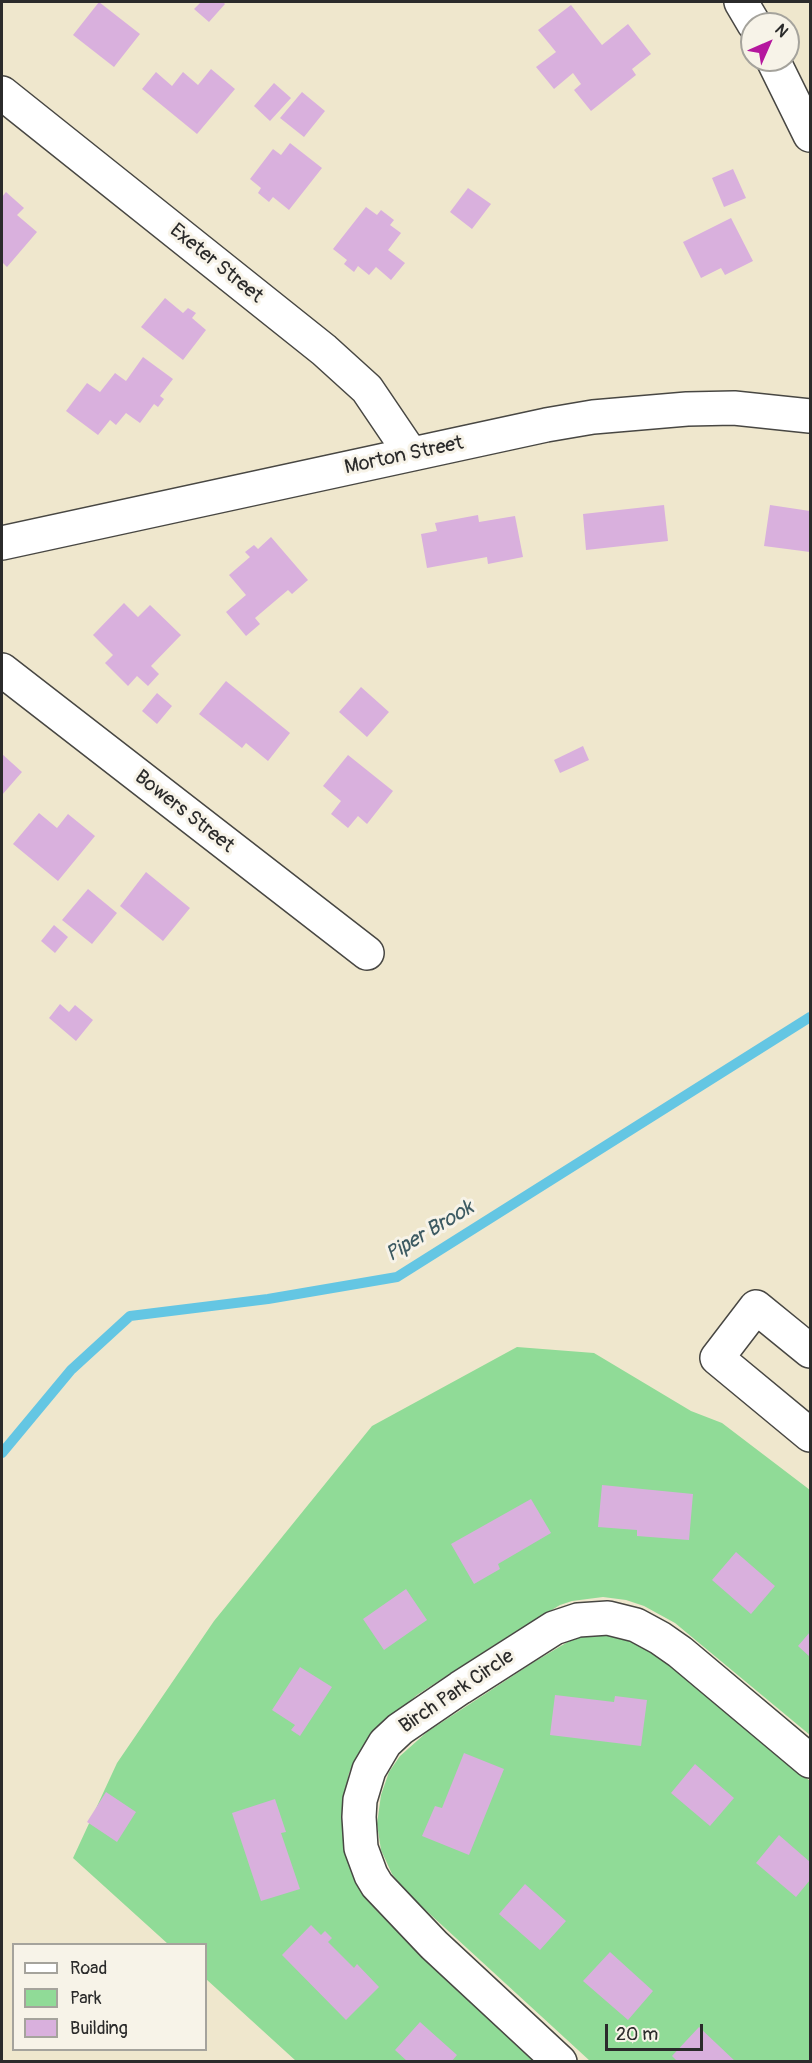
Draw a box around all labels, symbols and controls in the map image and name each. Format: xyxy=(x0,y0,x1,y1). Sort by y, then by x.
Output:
north arrow xyxy=(740,12,800,72)
text: N xyxy=(770,20,792,42)
street label: Exeter Street xyxy=(165,219,267,309)
street label: Morton Street xyxy=(342,432,466,480)
street label: Bowers Street xyxy=(129,766,239,858)
water label: Piper Brook xyxy=(382,1196,478,1268)
street label: Birch Park Circle xyxy=(395,1645,519,1739)
legend xyxy=(12,1943,207,2051)
text: Road xyxy=(70,1957,107,1980)
text: Park xyxy=(70,1987,102,2010)
scale bar xyxy=(608,2012,706,2050)
text: Building xyxy=(70,2017,128,2040)
text: 20 m xyxy=(616,2023,658,2046)

